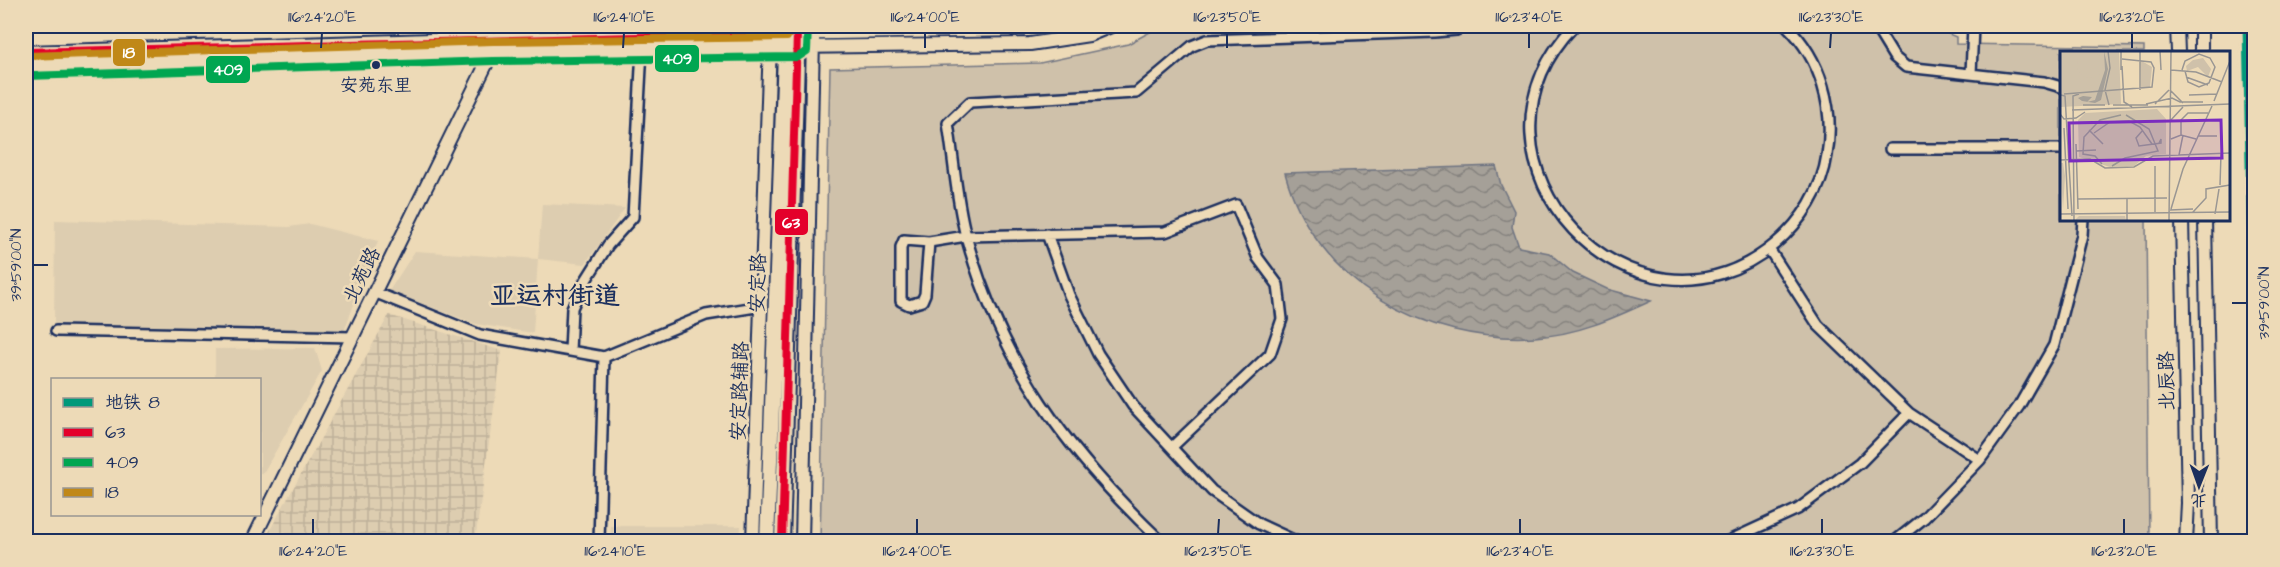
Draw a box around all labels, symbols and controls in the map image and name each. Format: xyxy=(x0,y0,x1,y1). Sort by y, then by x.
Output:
text: 116°24'20"E xyxy=(288,7,356,28)
text: 116°24'10"E xyxy=(593,7,655,28)
text: 116°24'00"E xyxy=(890,7,960,28)
text: 116°23'50"E xyxy=(1193,7,1261,28)
text: 116°23'40"E xyxy=(1495,7,1563,28)
text: 116°23'30"E xyxy=(1799,7,1863,28)
text: 116°23'20"E xyxy=(2099,7,2165,28)
line badge: 18 xyxy=(112,38,146,67)
text: 18 xyxy=(123,42,136,64)
line badge: 409 xyxy=(654,44,700,73)
text: 409 xyxy=(662,48,692,70)
inset map xyxy=(2060,51,2229,220)
line badge: 409 xyxy=(205,55,251,84)
text: 409 xyxy=(213,59,243,81)
marker: 安苑东里 xyxy=(370,59,382,71)
place label: 安苑东里 xyxy=(340,73,412,98)
line badge: 63 xyxy=(774,208,809,236)
text: 63 xyxy=(782,212,801,234)
text: 39°59'00"N xyxy=(6,229,27,301)
street label: 北苑路 xyxy=(336,241,388,309)
street label: 安定路 xyxy=(743,252,773,314)
text: 39°59'00"N xyxy=(2254,267,2275,339)
district label: 亚运村街道 xyxy=(490,278,620,314)
street label: 安定路辅路 xyxy=(724,340,756,441)
street label: 北辰路 xyxy=(2152,350,2182,411)
legend xyxy=(51,378,261,516)
text: 地铁 8 xyxy=(105,390,160,415)
text: 63 xyxy=(105,420,125,445)
text: 409 xyxy=(105,450,139,475)
north arrow xyxy=(2169,456,2229,516)
text: 18 xyxy=(105,480,119,505)
text: 北 xyxy=(2191,489,2207,511)
text: 116°24'20"E xyxy=(279,541,347,562)
text: 116°24'10"E xyxy=(584,541,646,562)
text: 116°24'00"E xyxy=(882,541,952,562)
text: 116°23'50"E xyxy=(1184,541,1252,562)
text: 116°23'40"E xyxy=(1486,541,1554,562)
text: 116°23'30"E xyxy=(1790,541,1854,562)
text: 116°23'20"E xyxy=(2091,541,2157,562)

